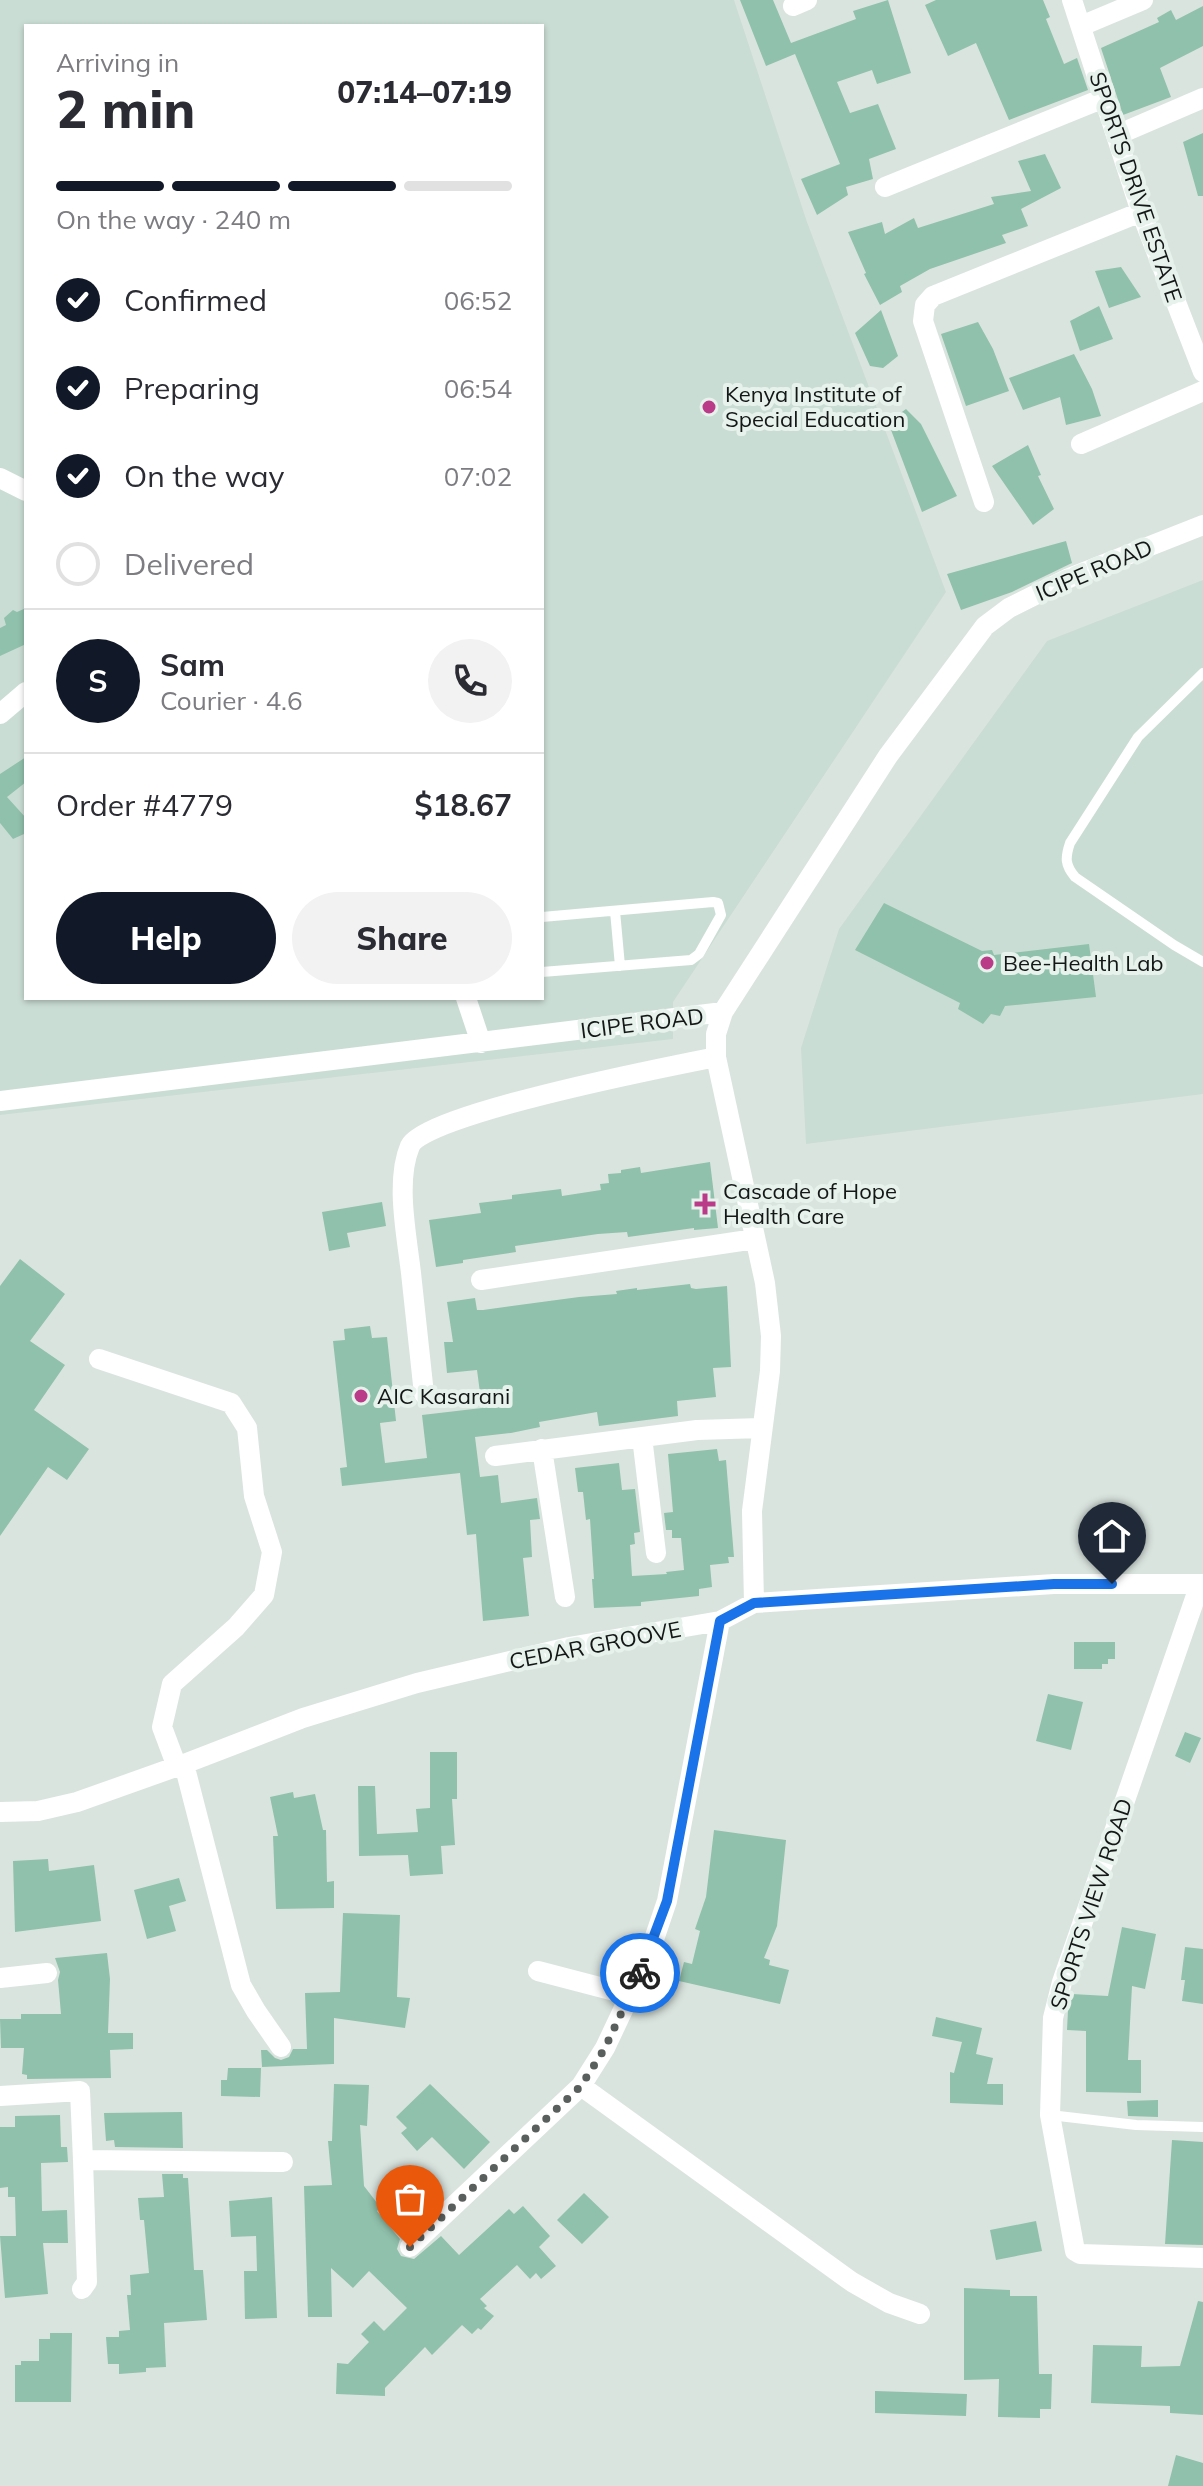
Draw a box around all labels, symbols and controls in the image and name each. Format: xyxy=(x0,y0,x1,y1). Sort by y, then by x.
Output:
text: Arriving in xyxy=(56,46,179,79)
street label: SPORTS DRIVE ESTATE xyxy=(1083,68,1189,306)
text: 07:14–07:19 xyxy=(337,73,512,111)
text: 2 min xyxy=(56,76,195,141)
text: On the way · 240 m xyxy=(56,203,291,236)
icon: check xyxy=(56,278,100,322)
text: Confirmed xyxy=(124,281,267,319)
text: 06:52 xyxy=(444,284,512,317)
icon: check xyxy=(56,366,100,410)
text: Preparing xyxy=(124,369,260,407)
text: 06:54 xyxy=(444,372,512,405)
place label: Kenya Institute of Special Education xyxy=(725,380,905,433)
marker: Kenya Institute of Special Education xyxy=(700,398,718,416)
icon: check xyxy=(56,454,100,498)
text: On the way xyxy=(124,457,284,495)
text: 07:02 xyxy=(444,460,512,493)
street label: ICIPE ROAD xyxy=(1032,533,1156,607)
text: Delivered xyxy=(124,545,254,583)
button: phone xyxy=(428,639,512,723)
text: Sam xyxy=(160,646,225,684)
text: S xyxy=(88,662,108,700)
text: Courier · 4.6 xyxy=(160,684,303,717)
text: Order #4779 xyxy=(56,786,233,824)
text: $18.67 xyxy=(415,786,512,824)
button: Help xyxy=(56,892,276,984)
button: Share xyxy=(292,892,512,984)
place label: Bee-Health Lab xyxy=(1003,949,1164,977)
marker: Bee-Health Lab xyxy=(978,954,996,972)
street label: ICIPE ROAD xyxy=(579,1002,705,1044)
place label: Cascade of Hope Health Care xyxy=(723,1177,897,1230)
marker: Cascade of Hope Health Care xyxy=(694,1193,716,1215)
place label: AIC Kasarani xyxy=(377,1382,510,1410)
marker: AIC Kasarani xyxy=(352,1387,370,1405)
pin xyxy=(1078,1502,1146,1584)
icon: home xyxy=(1090,1514,1134,1558)
street label: CEDAR GROOVE xyxy=(507,1615,683,1675)
street label: SPORTS VIEW ROAD xyxy=(1044,1795,1138,2013)
courier xyxy=(600,1933,680,2013)
icon: bike xyxy=(618,1951,662,1995)
pin xyxy=(376,2165,444,2247)
icon: bag xyxy=(388,2177,432,2221)

